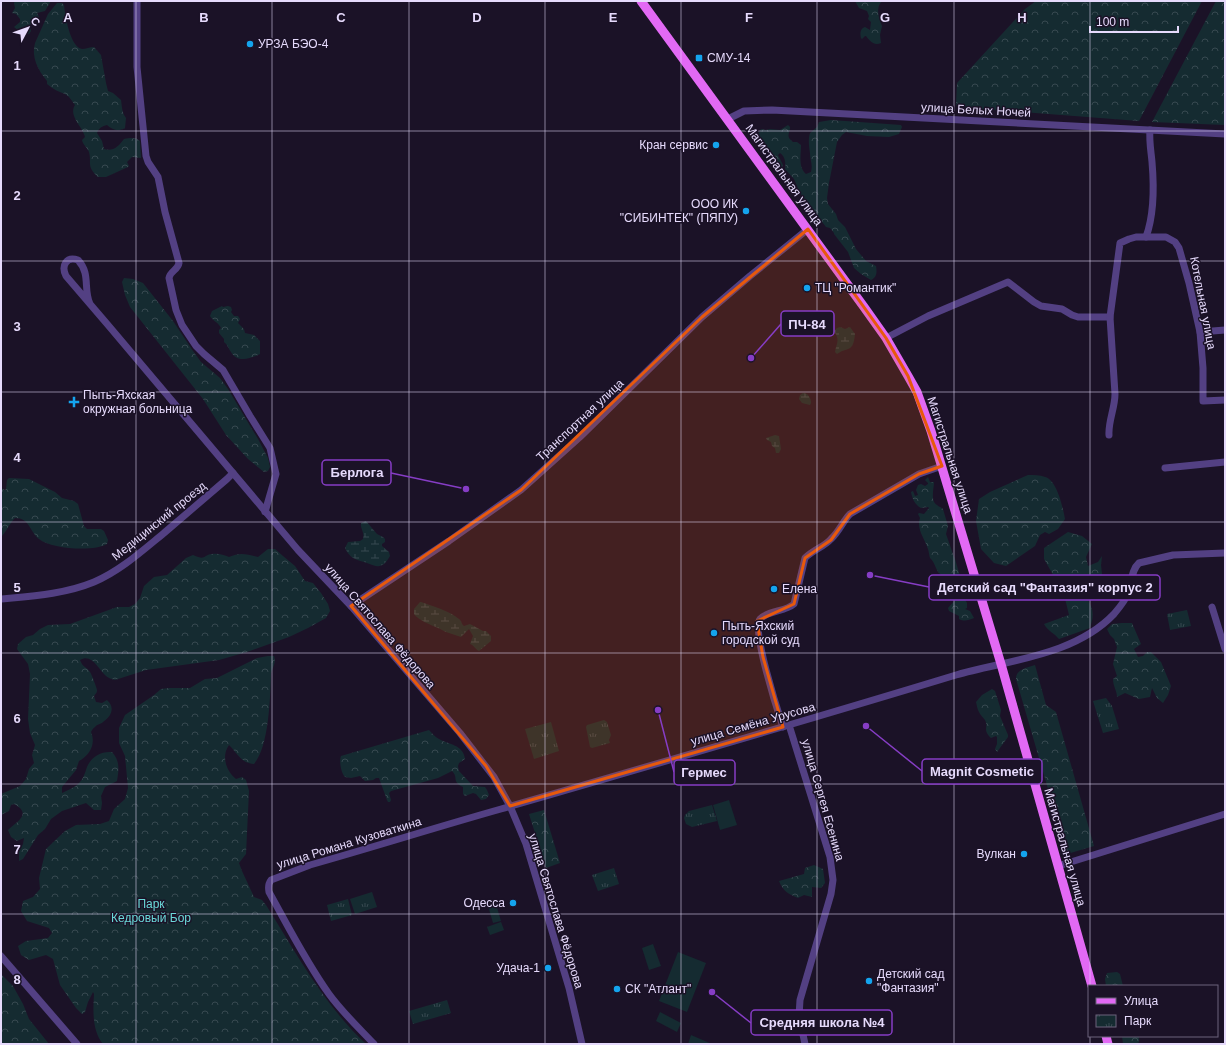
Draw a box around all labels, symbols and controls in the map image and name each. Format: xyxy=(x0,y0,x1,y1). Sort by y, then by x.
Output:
north arrow xyxy=(8,8,48,48)
scale bar xyxy=(1090,8,1178,34)
text: A xyxy=(63,10,73,25)
text: B xyxy=(199,10,209,25)
text: C xyxy=(336,10,346,25)
text: D xyxy=(472,10,482,25)
text: E xyxy=(609,10,618,25)
text: F xyxy=(745,10,753,25)
text: G xyxy=(880,10,890,25)
text: H xyxy=(1017,10,1027,25)
text: С xyxy=(28,15,43,28)
text: 100 m xyxy=(1096,15,1129,29)
place label: УРЗА БЭО-4 xyxy=(258,37,329,51)
marker: УРЗА БЭО-4 xyxy=(245,39,255,49)
place label: СМУ-14 xyxy=(707,51,751,65)
marker: СМУ-14 xyxy=(694,53,704,63)
text: 1 xyxy=(13,58,21,73)
street label: улица Белых Ночей xyxy=(921,100,1031,120)
street label: Магистральная улица xyxy=(742,121,826,229)
place label: Кран сервис xyxy=(639,138,708,152)
marker: Кран сервис xyxy=(711,140,721,150)
text: 2 xyxy=(13,188,21,203)
place label: ООО ИК "СИБИНТЕК" (ПЯПУ) xyxy=(620,197,738,225)
marker: ООО ИК "СИБИНТЕК" (ПЯПУ) xyxy=(741,206,751,216)
street label: Котельная улица xyxy=(1187,255,1219,351)
place label: ТЦ "Романтик" xyxy=(815,281,896,295)
marker: ТЦ "Романтик" xyxy=(802,283,812,293)
callout: ПЧ-84 xyxy=(781,311,834,336)
text: ПЧ-84 xyxy=(788,317,826,332)
text: 3 xyxy=(13,319,21,334)
street label: Транспортная улица xyxy=(534,376,627,464)
place label: Пыть-Яхская окружная больница xyxy=(83,388,192,416)
street label: Магистральная улица xyxy=(924,395,976,516)
marker: Пыть-Яхская окружная больница xyxy=(68,396,80,408)
text: 4 xyxy=(13,450,21,465)
callout: Берлога xyxy=(322,460,391,485)
text: Берлога xyxy=(331,465,384,480)
street label: Медицинский проезд xyxy=(109,479,209,563)
street label: улица Святослава Фёдорова xyxy=(322,560,438,692)
callout: Детский сад "Фантазия" корпус 2 xyxy=(929,575,1160,600)
text: 5 xyxy=(13,580,21,595)
text: Детский сад "Фантазия" корпус 2 xyxy=(937,580,1153,595)
place label: Елена xyxy=(782,582,817,596)
marker: Елена xyxy=(769,584,779,594)
place label: Пыть-Яхский городской суд xyxy=(722,619,800,647)
marker: Пыть-Яхский городской суд xyxy=(709,628,719,638)
street label: улица Семёна Урусова xyxy=(689,699,817,748)
text: 6 xyxy=(13,711,21,726)
street label: улица Сергея Есенина xyxy=(799,737,847,863)
callout: Magnit Cosmetic xyxy=(922,759,1042,784)
callout: Гермес xyxy=(674,760,735,785)
text: Magnit Cosmetic xyxy=(930,764,1034,779)
text: Гермес xyxy=(681,765,727,780)
street label: Магистральная улица xyxy=(1041,786,1089,908)
street label: улица Романа Кузоваткина xyxy=(275,814,423,872)
street label: улица Святослава Фёдорова xyxy=(526,832,586,991)
text: 7 xyxy=(13,842,21,857)
place label: Вулкан xyxy=(977,847,1016,861)
marker: Вулкан xyxy=(1019,849,1029,859)
place label: Одесса xyxy=(464,896,505,910)
park label: Парк Кедровый Бор xyxy=(111,897,191,925)
marker: Одесса xyxy=(508,898,518,908)
place label: Удача-1 xyxy=(496,961,540,975)
marker: Удача-1 xyxy=(543,963,553,973)
place label: Детский сад "Фантазия" xyxy=(877,967,944,995)
text: 8 xyxy=(13,972,21,987)
marker: Детский сад "Фантазия" xyxy=(864,976,874,986)
place label: СК "Атлант" xyxy=(625,982,691,996)
marker: СК "Атлант" xyxy=(612,984,622,994)
legend xyxy=(1088,985,1218,1037)
text: Улица xyxy=(1124,994,1158,1008)
callout: Средняя школа №4 xyxy=(751,1010,892,1035)
text: Парк xyxy=(1124,1014,1152,1028)
text: Средняя школа №4 xyxy=(759,1015,885,1030)

